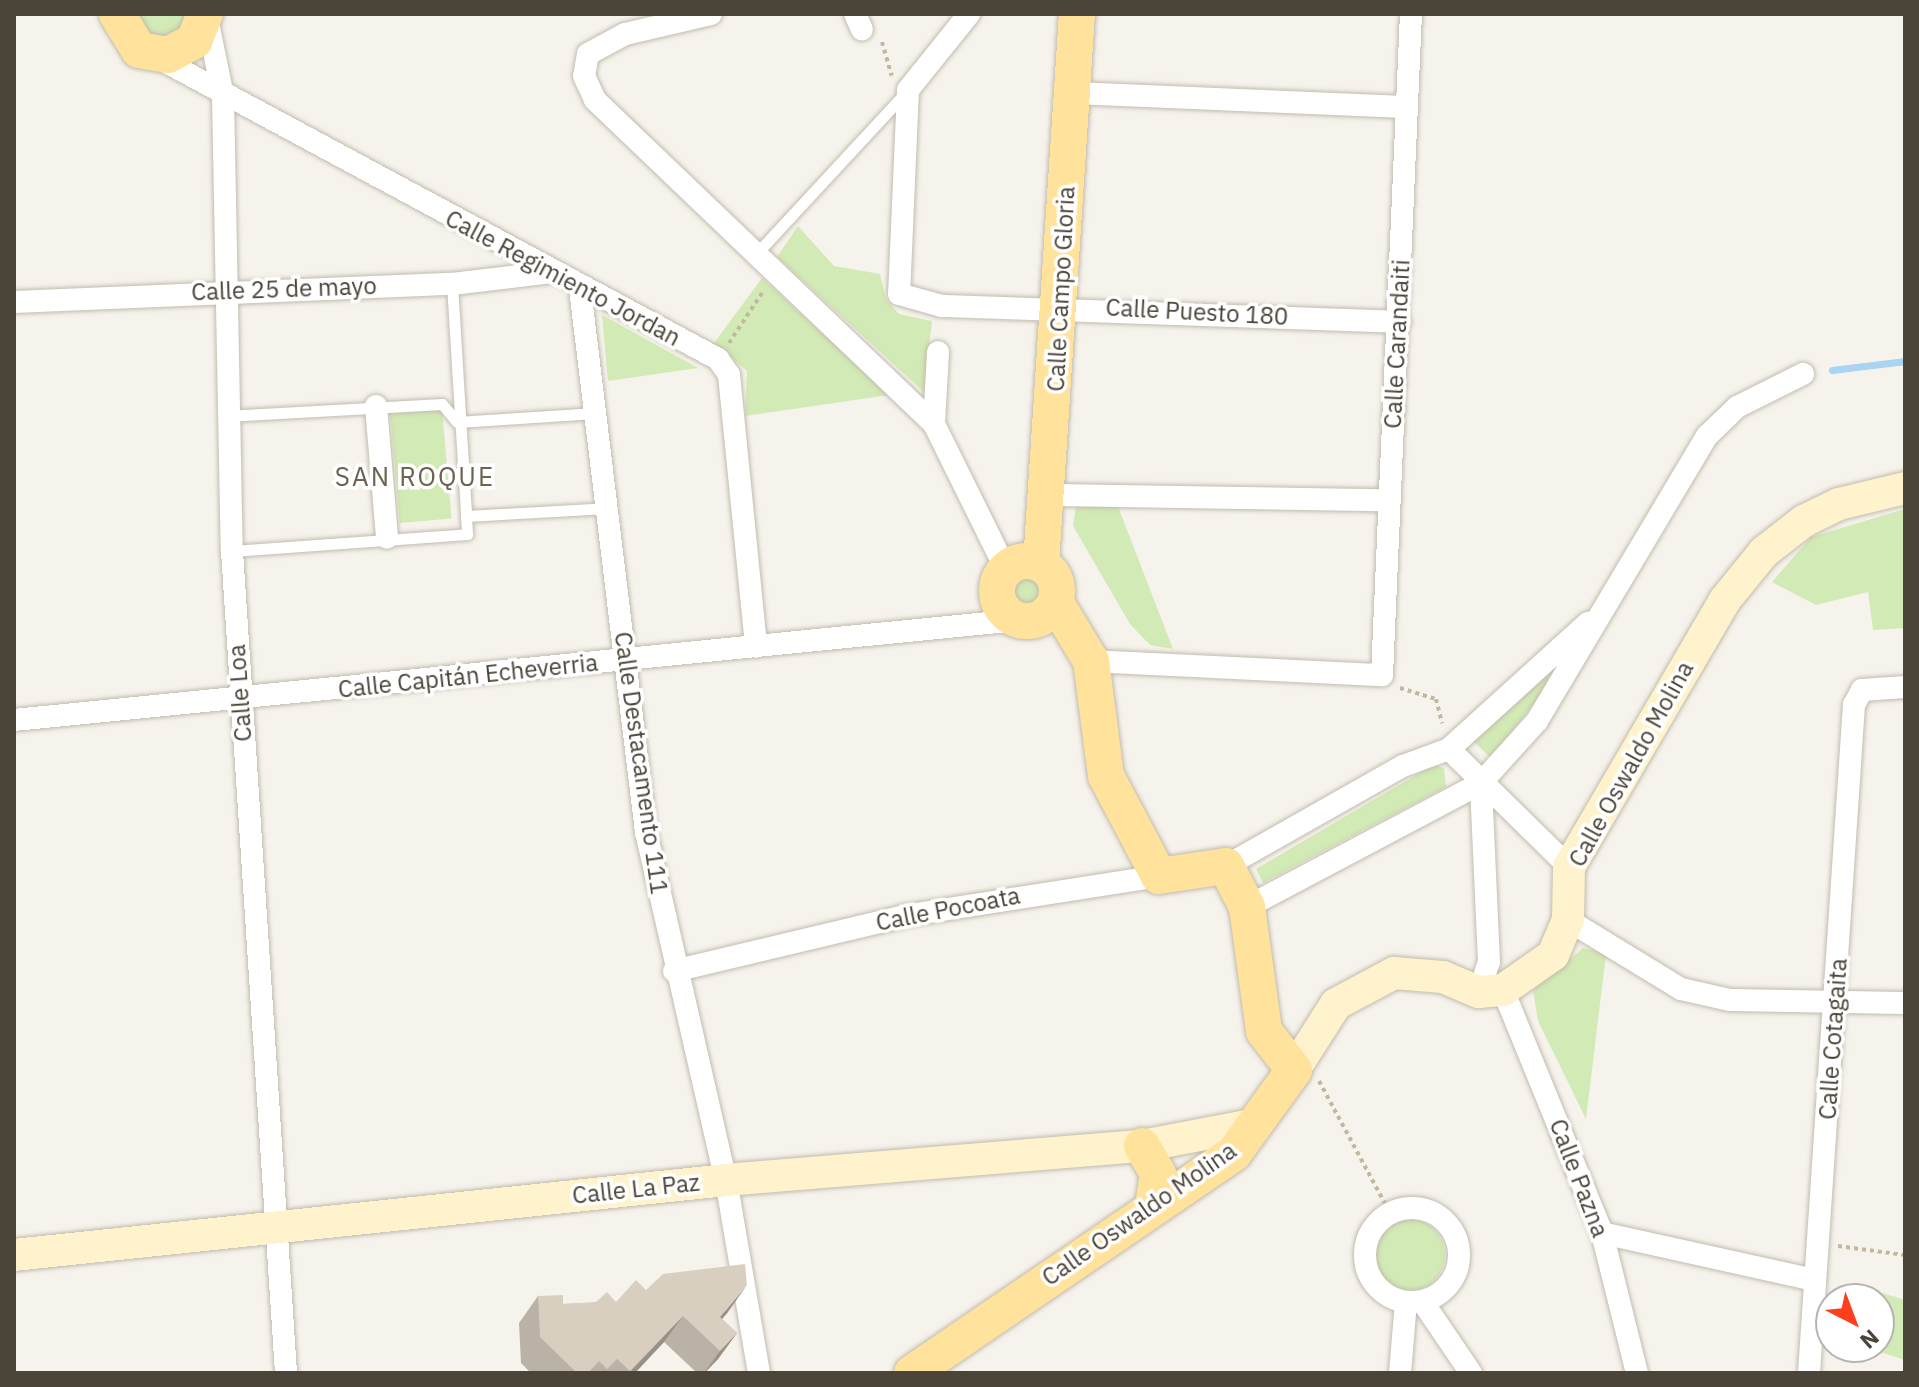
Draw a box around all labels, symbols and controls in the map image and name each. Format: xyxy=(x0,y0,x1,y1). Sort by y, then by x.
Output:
street label: Calle Campo Gloria xyxy=(1041,186,1081,392)
street label: Calle Regimiento Jordan xyxy=(440,204,686,352)
street label: Calle Carandaiti xyxy=(1378,259,1416,429)
street label: Calle 25 de mayo xyxy=(191,271,377,307)
street label: Calle Puesto 180 xyxy=(1105,293,1289,331)
district label: SAN ROQUE xyxy=(335,461,495,493)
street label: Calle Destacamento 111 xyxy=(608,630,674,896)
street label: Calle Loa xyxy=(222,643,258,743)
street label: Calle Capitán Echeverria xyxy=(337,648,599,704)
street label: Calle Oswaldo Molina xyxy=(1563,656,1699,872)
street label: Calle Pocoata xyxy=(873,881,1023,937)
street label: Calle Cotagaita xyxy=(1813,957,1853,1121)
street label: Calle Pazna xyxy=(1543,1115,1615,1241)
street label: Calle Oswaldo Molina xyxy=(1036,1136,1242,1292)
street label: Calle La Paz xyxy=(571,1168,701,1210)
north arrow xyxy=(1815,1283,1895,1363)
text: N xyxy=(1854,1324,1886,1356)

